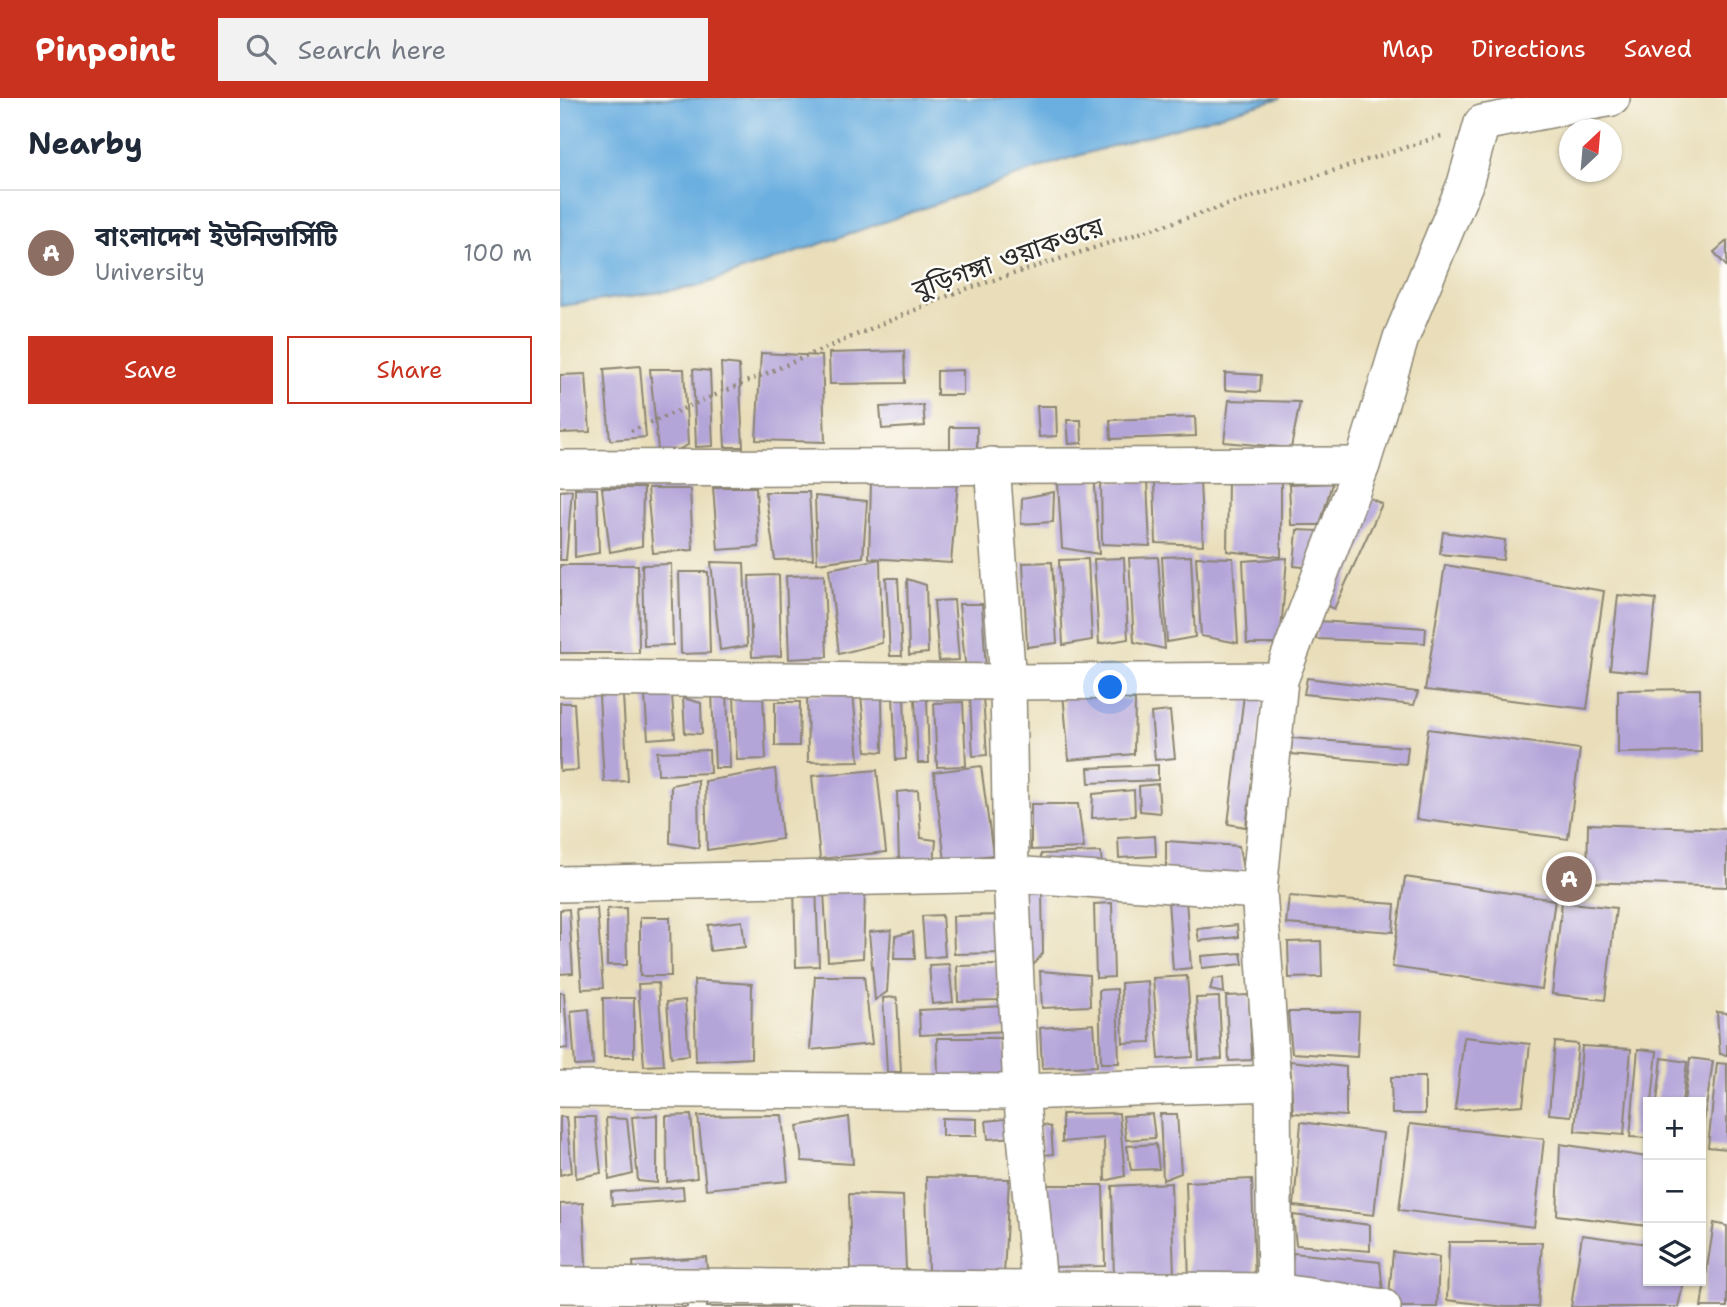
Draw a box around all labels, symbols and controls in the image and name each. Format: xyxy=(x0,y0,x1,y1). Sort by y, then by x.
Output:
search box xyxy=(218,18,708,81)
text: Pinpoint xyxy=(35,27,176,72)
icon: search xyxy=(242,30,280,68)
text: Search here xyxy=(298,32,446,67)
text: Map xyxy=(1382,33,1433,65)
text: Directions xyxy=(1471,33,1586,65)
text: Saved xyxy=(1624,33,1692,65)
north arrow xyxy=(1559,119,1622,182)
text: Nearby xyxy=(28,123,143,164)
street label: বুড়িগঙ্গা ওয়াকওয়ে xyxy=(907,208,1109,307)
text: বাংলাদেশ ইউনিভার্সিটি xyxy=(95,219,338,254)
text: A xyxy=(42,238,60,268)
text: 100 m xyxy=(463,238,532,268)
text: University xyxy=(95,257,205,287)
button: Save xyxy=(28,336,273,404)
button: Share xyxy=(287,336,532,404)
your location xyxy=(1093,670,1127,704)
pin: A xyxy=(1546,853,1592,905)
map controls xyxy=(1643,1097,1706,1286)
button: + xyxy=(1643,1097,1706,1160)
button: − xyxy=(1643,1160,1706,1223)
button: layers xyxy=(1643,1223,1706,1286)

